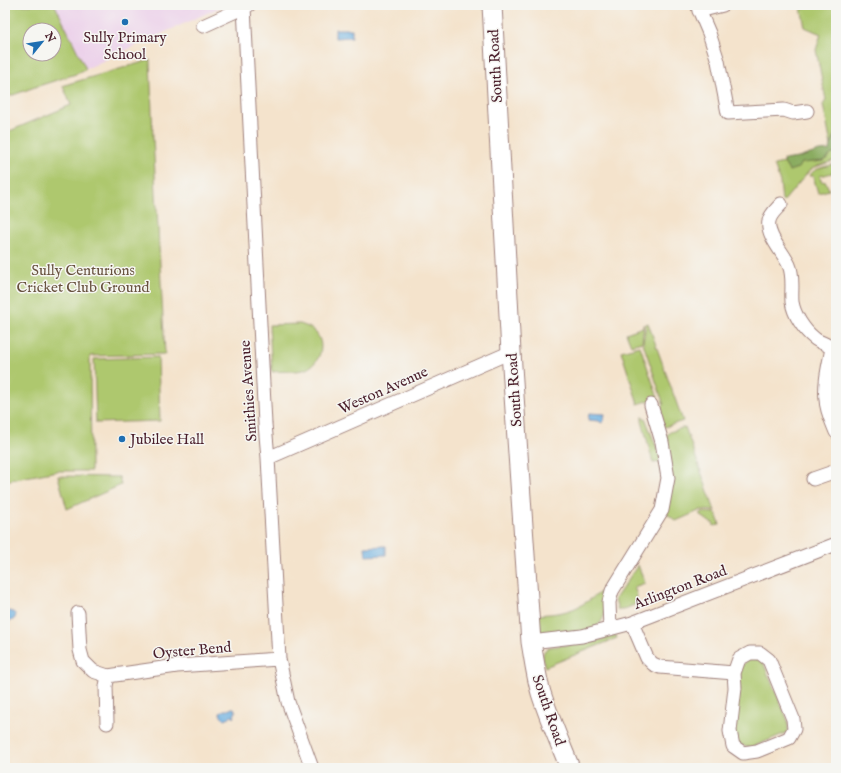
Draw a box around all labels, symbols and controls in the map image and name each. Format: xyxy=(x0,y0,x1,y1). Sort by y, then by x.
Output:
marker: Sully Primary School xyxy=(120,17,130,27)
north arrow xyxy=(22,22,62,62)
place label: Sully Primary School xyxy=(83,28,167,64)
street label: South Road xyxy=(484,28,507,103)
text: N xyxy=(41,29,58,46)
park label: Sully Centurions Cricket Club Ground xyxy=(17,261,150,297)
street label: Smithies Avenue xyxy=(235,340,262,442)
street label: South Road xyxy=(502,351,527,427)
street label: Weston Avenue xyxy=(336,362,431,419)
place label: Jubilee Hall xyxy=(128,430,205,449)
marker: Jubilee Hall xyxy=(117,434,127,444)
street label: Arlington Road xyxy=(630,561,730,614)
street label: Oyster Bend xyxy=(152,638,233,663)
street label: South Road xyxy=(528,672,570,749)

